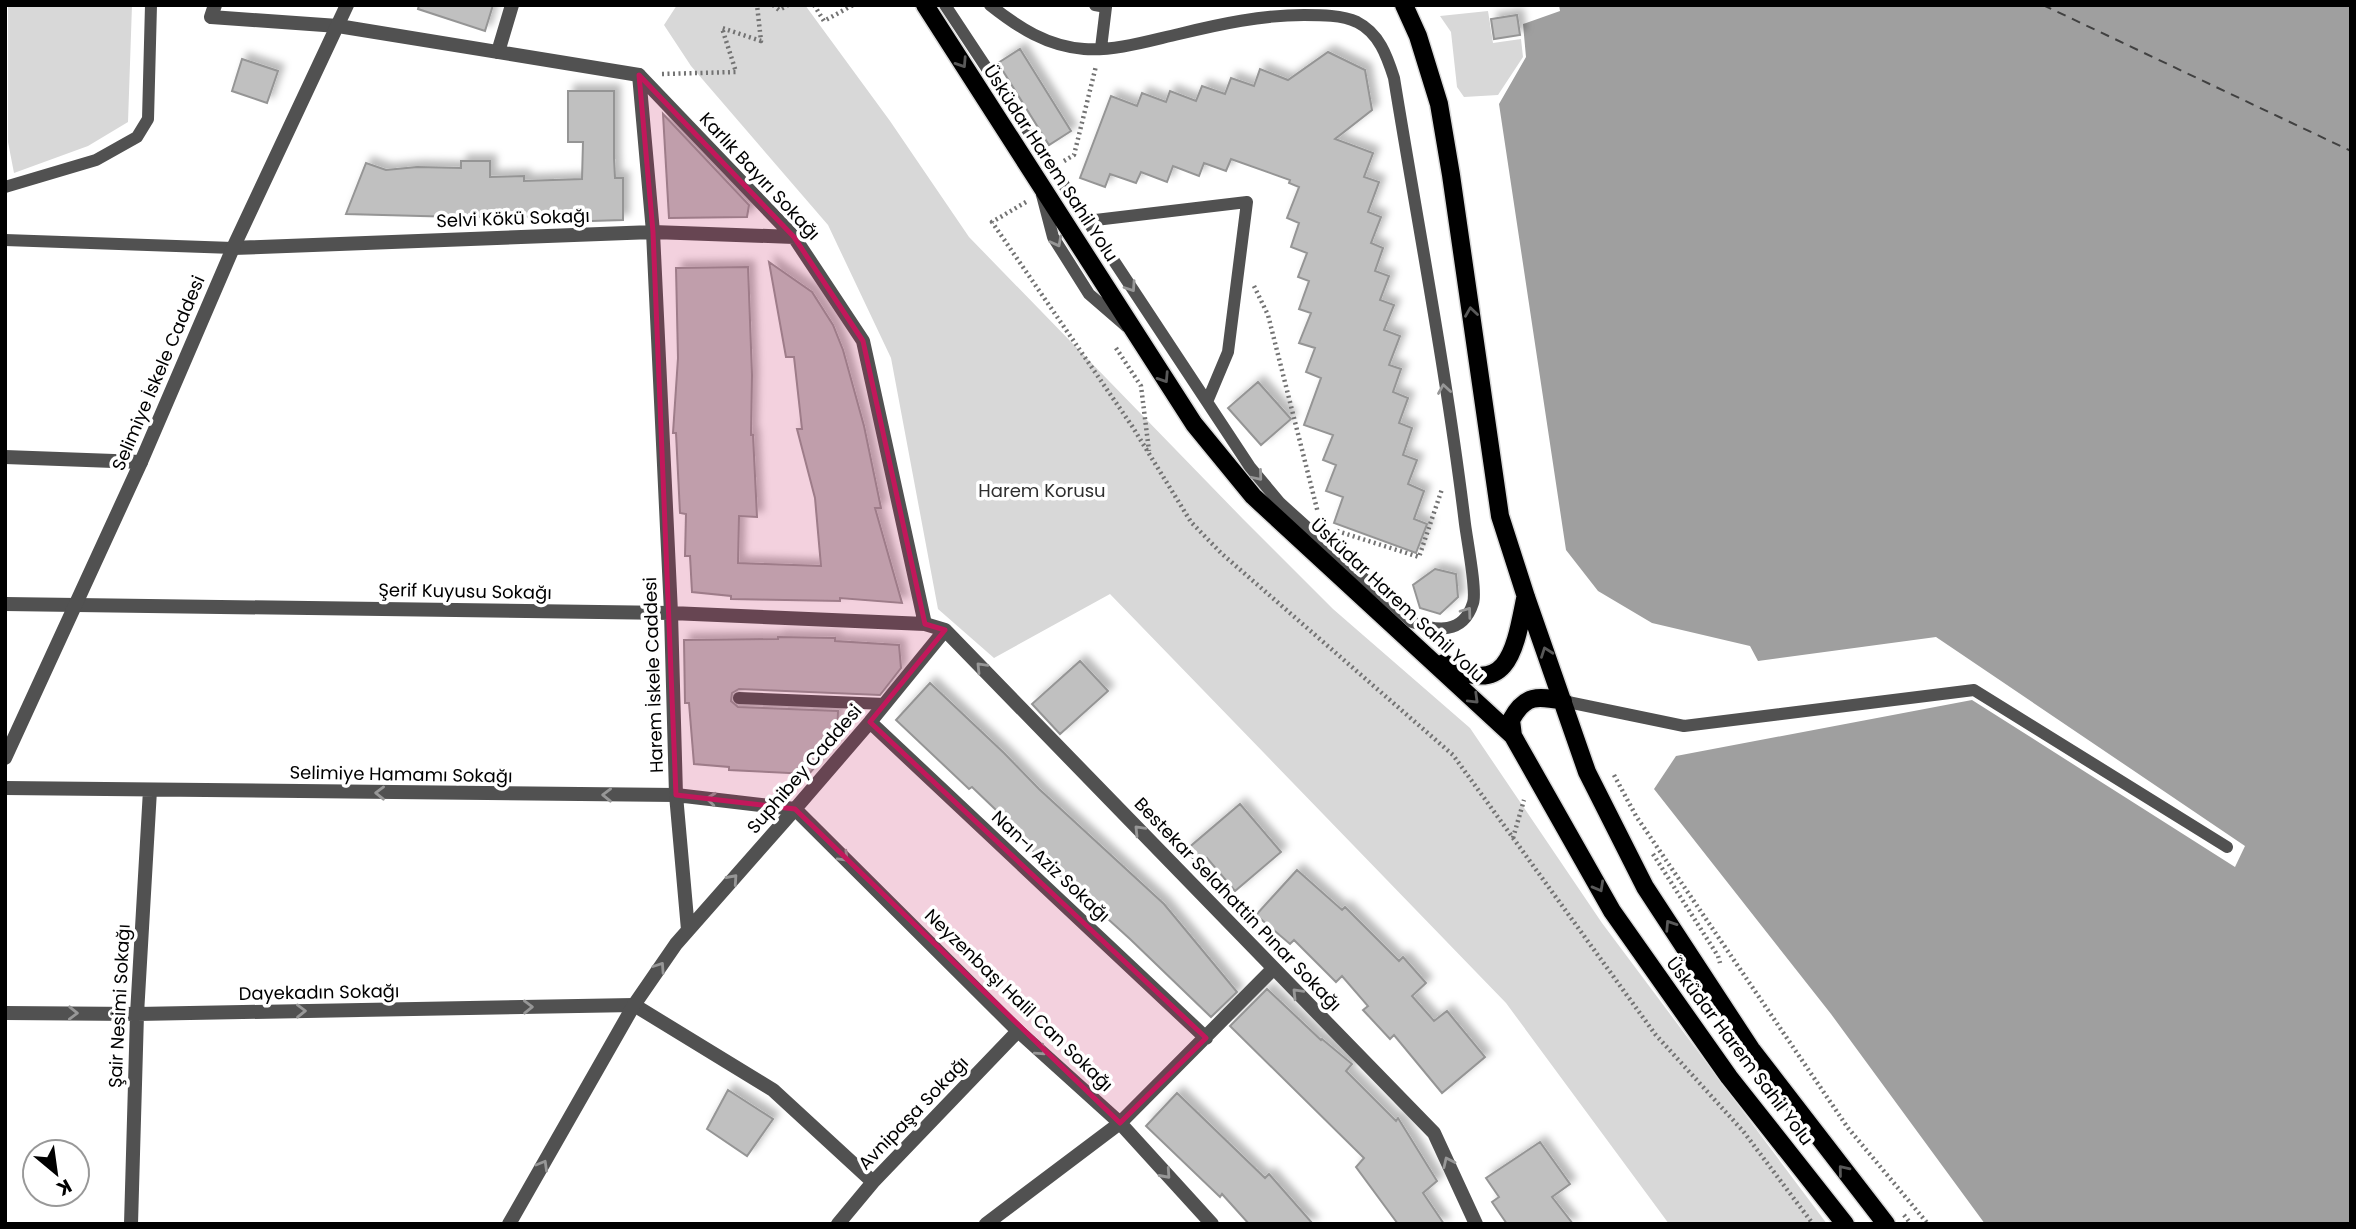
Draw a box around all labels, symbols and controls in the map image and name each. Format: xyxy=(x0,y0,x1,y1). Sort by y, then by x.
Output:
one-way arrow xyxy=(954,55,967,68)
street label: Üsküdar Harem Sahil Yolu xyxy=(978,60,1124,266)
street label: Karlık Bayırı Sokağı xyxy=(694,107,826,245)
street label: Selvi Kökü Sokağı xyxy=(436,203,590,233)
one-way arrow xyxy=(1049,235,1063,247)
street label: Selimiye İskele Caddesi xyxy=(106,272,210,474)
one-way arrow xyxy=(1123,279,1136,292)
one-way arrow xyxy=(1464,306,1479,317)
one-way arrow xyxy=(1156,370,1169,383)
one-way arrow xyxy=(1437,383,1452,395)
one-way arrow xyxy=(1249,469,1262,481)
park label: Harem Korusu xyxy=(978,478,1106,503)
street label: Üsküdar Harem Sahil Yolu xyxy=(1305,512,1491,688)
street label: Şerif Kuyusu Sokağı xyxy=(378,577,552,605)
street label: Harem İskele Caddesi xyxy=(637,577,669,773)
one-way arrow xyxy=(1459,607,1471,619)
one-way arrow xyxy=(1540,647,1554,659)
one-way arrow xyxy=(976,662,989,675)
one-way arrow xyxy=(1466,691,1479,704)
street label: Suphibey Caddesi xyxy=(741,699,867,839)
street label: Selimiye Hamamı Sokağı xyxy=(289,760,513,788)
one-way arrow xyxy=(374,785,385,801)
one-way arrow xyxy=(602,787,612,803)
one-way arrow xyxy=(705,792,717,807)
street label: Bestekar Selahattin Pınar Sokağı xyxy=(1129,792,1347,1016)
street label: Nan-ı Aziz Sokağı xyxy=(986,805,1116,927)
one-way arrow xyxy=(1134,825,1147,838)
one-way arrow xyxy=(836,849,848,861)
one-way arrow xyxy=(725,874,737,887)
one-way arrow xyxy=(1591,880,1604,892)
street label: Neyzenbaşı Halil Can Sokağı xyxy=(919,903,1119,1097)
one-way arrow xyxy=(1665,920,1678,933)
street label: Şair Nesimi Sokağı xyxy=(102,923,136,1089)
street label: Üsküdar Harem Sahil Yolu xyxy=(1661,952,1819,1150)
one-way arrow xyxy=(652,962,664,975)
street label: Dayekadın Sokağı xyxy=(238,978,400,1006)
one-way arrow xyxy=(1293,988,1306,1001)
one-way arrow xyxy=(524,999,534,1015)
one-way arrow xyxy=(296,1004,307,1019)
one-way arrow xyxy=(68,1006,79,1021)
one-way arrow xyxy=(1033,1043,1046,1055)
street label: Avnipaşa Sokağı xyxy=(852,1051,974,1175)
north arrow xyxy=(21,1138,91,1208)
one-way arrow xyxy=(1442,1157,1456,1169)
one-way arrow xyxy=(535,1159,548,1172)
one-way arrow xyxy=(1158,1166,1171,1179)
one-way arrow xyxy=(1839,1166,1852,1178)
text: K xyxy=(52,1172,76,1202)

